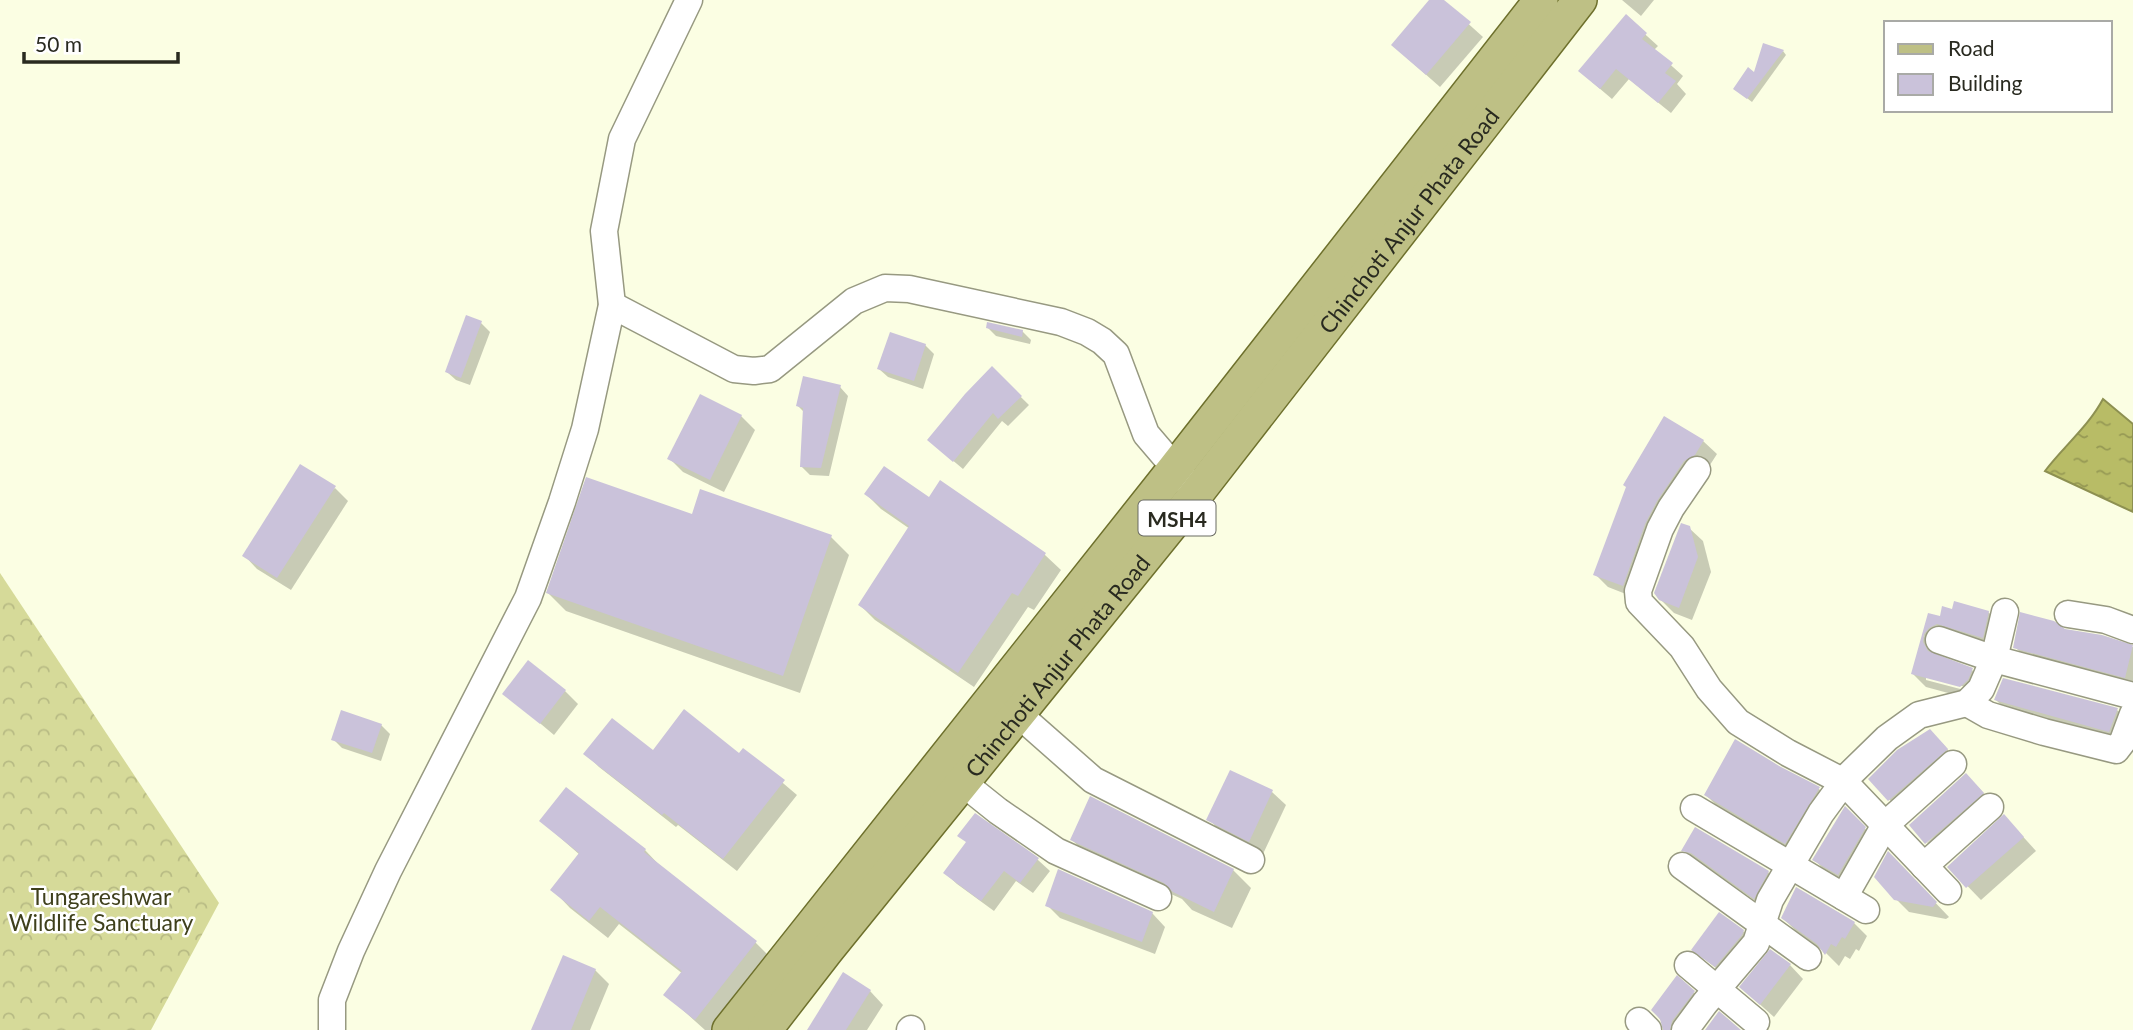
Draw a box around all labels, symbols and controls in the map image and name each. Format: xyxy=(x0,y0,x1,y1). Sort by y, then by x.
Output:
scale bar xyxy=(24,21,178,65)
legend xyxy=(1884,21,2112,112)
text: 50 m xyxy=(35,31,82,56)
text: Road xyxy=(1948,35,1995,60)
text: Building xyxy=(1948,70,2023,95)
street label: Chinchoti Anjur Phata Road xyxy=(1312,103,1505,339)
road number: MSH4 xyxy=(1138,500,1216,536)
street label: Chinchoti Anjur Phata Road xyxy=(959,549,1155,782)
park label: Tungareshwar Wildlife Sanctuary xyxy=(9,882,193,936)

